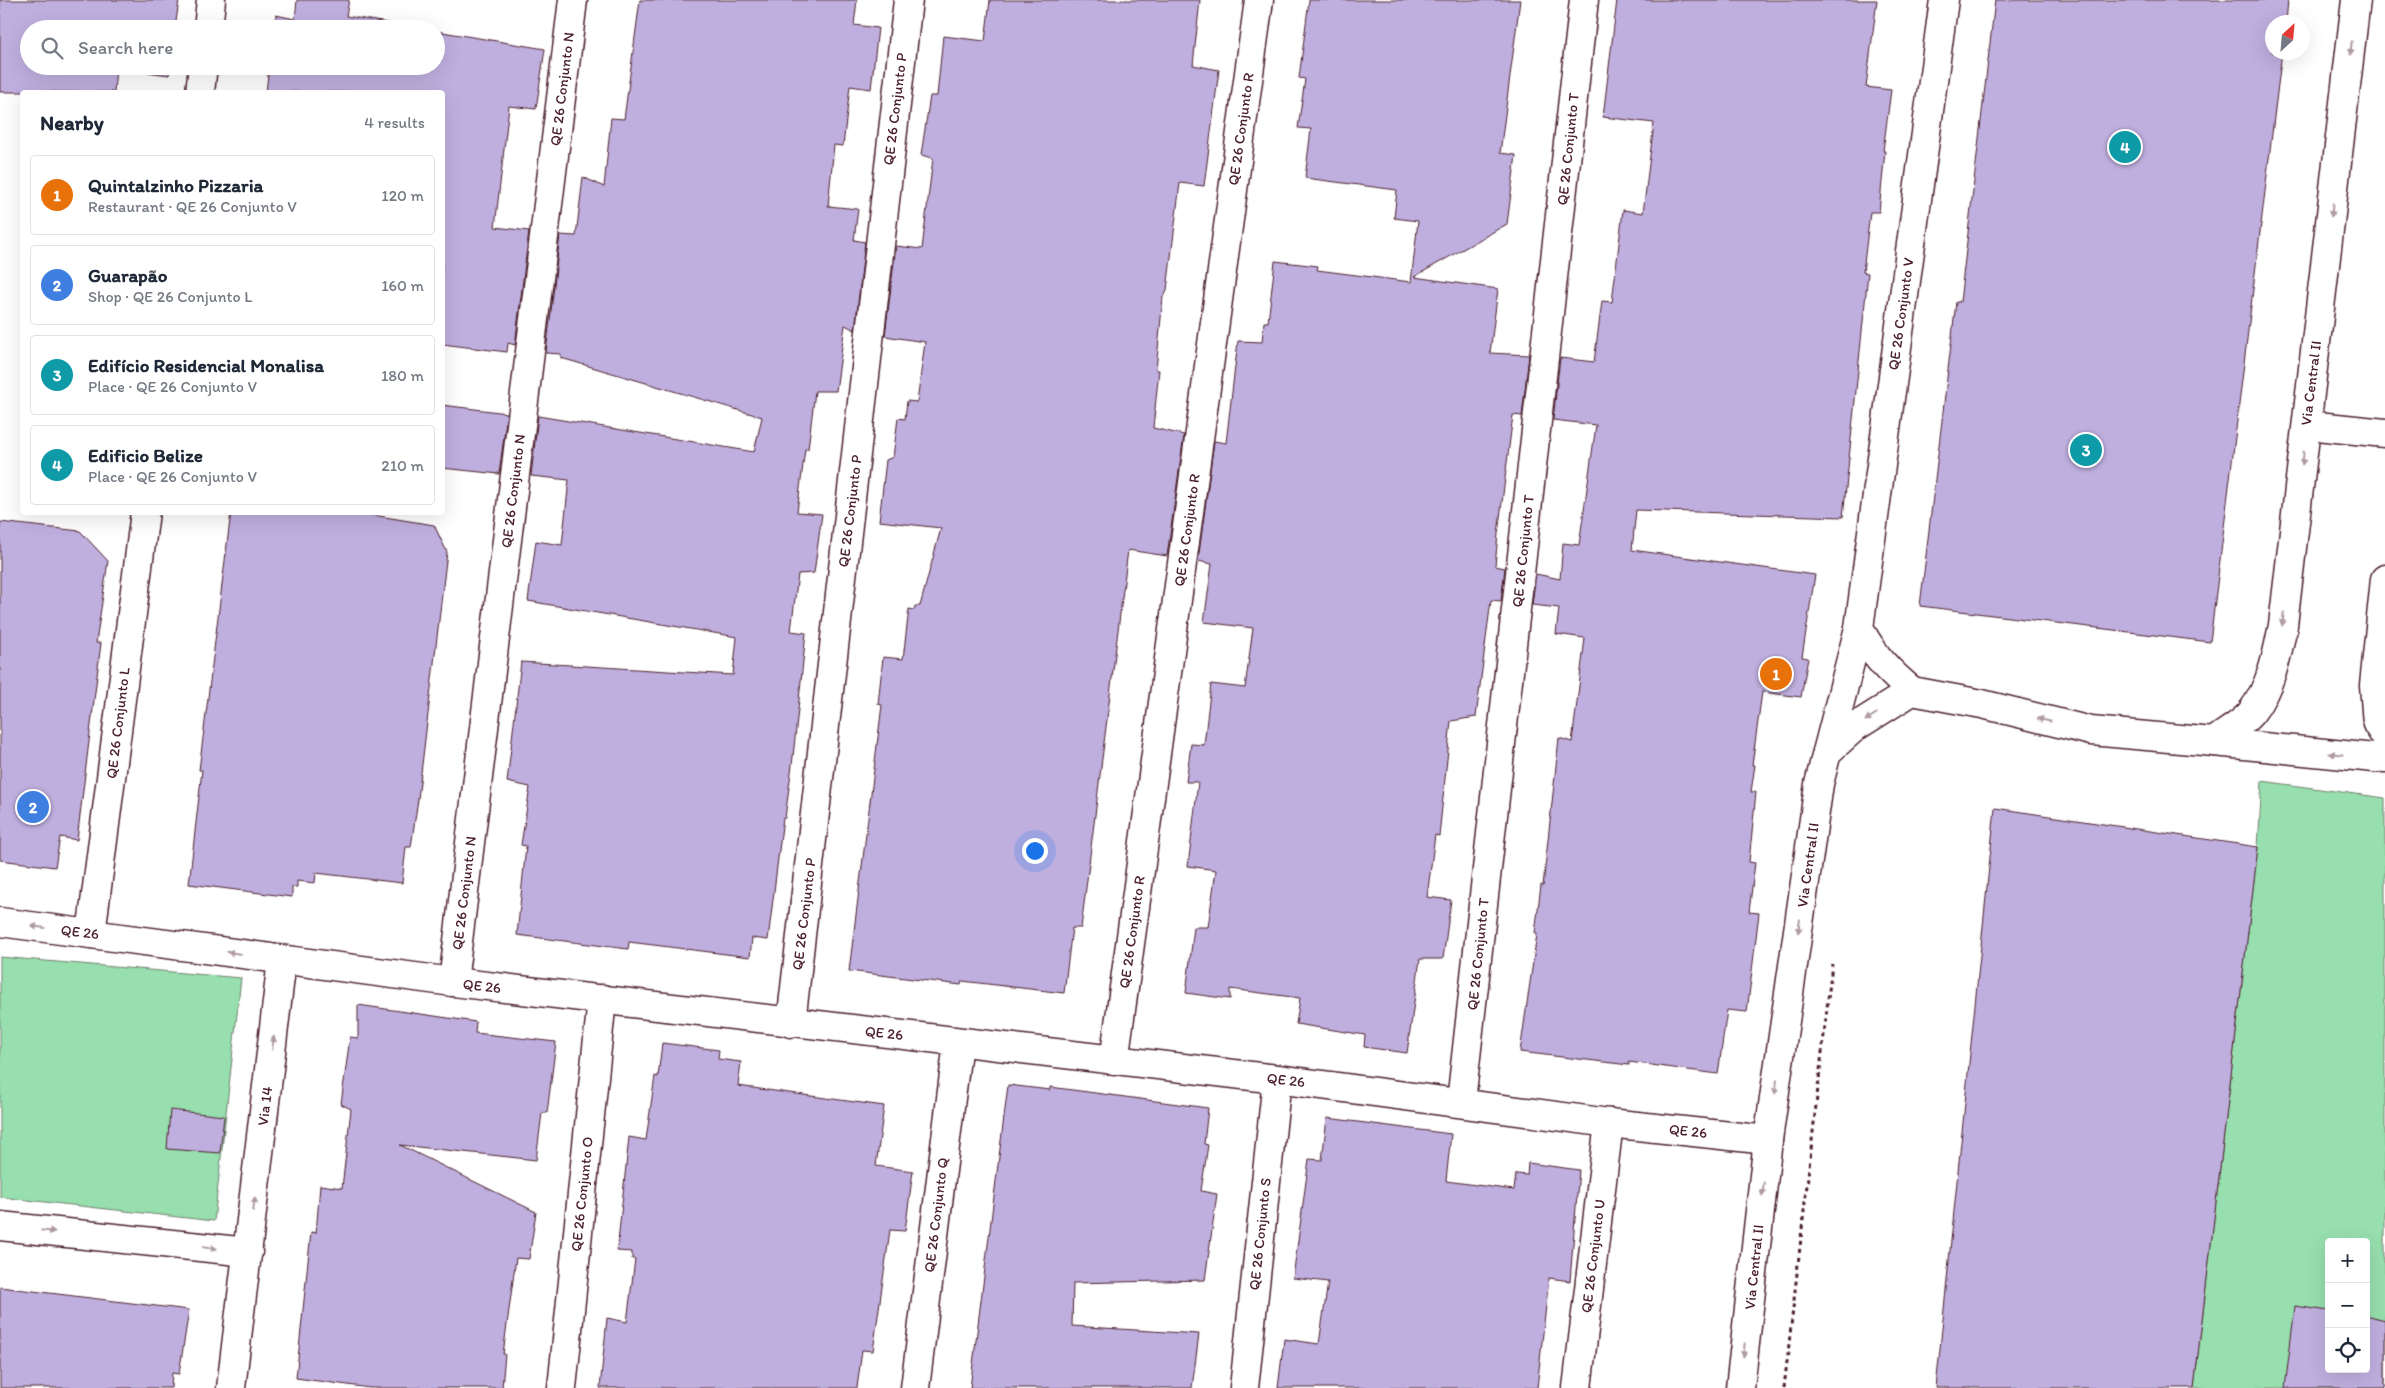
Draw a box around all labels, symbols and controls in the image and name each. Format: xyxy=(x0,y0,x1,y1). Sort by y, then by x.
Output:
north arrow xyxy=(2265,15,2310,60)
search box xyxy=(20,20,445,75)
street label: QE 26 Conjunto N xyxy=(546,31,578,147)
icon: search xyxy=(38,34,66,62)
text: Search here xyxy=(78,36,173,59)
one-way arrow xyxy=(2347,41,2355,57)
street label: QE 26 Conjunto P xyxy=(879,51,911,166)
street label: QE 26 Conjunto R xyxy=(1224,71,1258,187)
street label: QE 26 Conjunto T xyxy=(1553,91,1583,206)
text: Nearby xyxy=(40,110,104,135)
text: 4 results xyxy=(364,113,425,132)
pin: 4 xyxy=(2109,128,2141,166)
text: Quintalzinho Pizzaria xyxy=(88,174,263,197)
text: 1 xyxy=(53,186,61,205)
text: 120 m xyxy=(381,186,424,205)
text: Restaurant · QE 26 Conjunto V xyxy=(88,197,297,216)
one-way arrow xyxy=(2328,202,2336,218)
street label: QE 26 Conjunto V xyxy=(1884,256,1918,371)
text: Guarapão xyxy=(88,264,167,287)
text: 2 xyxy=(53,276,61,295)
text: 160 m xyxy=(381,276,424,295)
text: Shop · QE 26 Conjunto L xyxy=(88,287,252,306)
street label: Via Central II xyxy=(2297,340,2325,426)
text: Edifício Residencial Monalisa xyxy=(88,354,324,377)
text: 3 xyxy=(53,366,61,385)
text: 180 m xyxy=(381,366,424,385)
text: Place · QE 26 Conjunto V xyxy=(88,377,257,396)
pin: 3 xyxy=(2070,431,2102,469)
street label: QE 26 Conjunto N xyxy=(497,433,529,549)
text: Edificio Belize xyxy=(88,444,203,467)
one-way arrow xyxy=(2299,450,2307,466)
street label: QE 26 Conjunto P xyxy=(834,453,866,568)
text: 4 xyxy=(52,456,62,475)
text: 210 m xyxy=(381,456,424,475)
text: Place · QE 26 Conjunto V xyxy=(88,467,257,486)
street label: QE 26 Conjunto R xyxy=(1170,472,1204,588)
street label: QE 26 Conjunto T xyxy=(1508,493,1538,608)
one-way arrow xyxy=(2279,612,2287,628)
pin: 1 xyxy=(1760,655,1792,693)
street label: QE 26 Conjunto L xyxy=(102,666,134,780)
one-way arrow xyxy=(1864,713,1877,722)
one-way arrow xyxy=(2037,715,2052,723)
one-way arrow xyxy=(2328,750,2344,758)
pin: 2 xyxy=(17,788,49,826)
street label: Via Central II xyxy=(1793,822,1823,908)
street label: QE 26 Conjunto N xyxy=(448,835,480,951)
your location xyxy=(1022,838,1048,864)
street label: QE 26 Conjunto P xyxy=(788,856,820,971)
street label: QE 26 Conjunto R xyxy=(1115,874,1149,990)
street label: QE 26 Conjunto T xyxy=(1463,896,1493,1011)
one-way arrow xyxy=(1795,918,1803,934)
street label: QE 26 xyxy=(60,921,100,943)
one-way arrow xyxy=(30,923,46,931)
one-way arrow xyxy=(226,949,242,957)
street label: QE 26 xyxy=(462,975,502,997)
street label: QE 26 xyxy=(864,1022,904,1044)
one-way arrow xyxy=(269,1034,277,1050)
street label: QE 26 xyxy=(1266,1069,1306,1091)
one-way arrow xyxy=(1772,1079,1780,1095)
street label: Via 14 xyxy=(254,1085,276,1127)
street label: QE 26 xyxy=(1668,1120,1708,1142)
street label: QE 26 Conjunto O xyxy=(567,1136,597,1252)
street label: QE 26 Conjunto Q xyxy=(920,1156,952,1273)
street label: QE 26 Conjunto S xyxy=(1245,1177,1275,1291)
one-way arrow xyxy=(1759,1181,1767,1197)
one-way arrow xyxy=(250,1196,258,1212)
street label: QE 26 Conjunto U xyxy=(1577,1198,1609,1314)
street label: Via Central II xyxy=(1741,1224,1767,1310)
one-way arrow xyxy=(41,1227,57,1235)
map controls xyxy=(2325,1238,2370,1373)
button: + xyxy=(2325,1238,2370,1283)
one-way arrow xyxy=(202,1244,218,1252)
button: − xyxy=(2325,1283,2370,1328)
button: locate xyxy=(2325,1328,2370,1373)
one-way arrow xyxy=(1740,1342,1748,1358)

